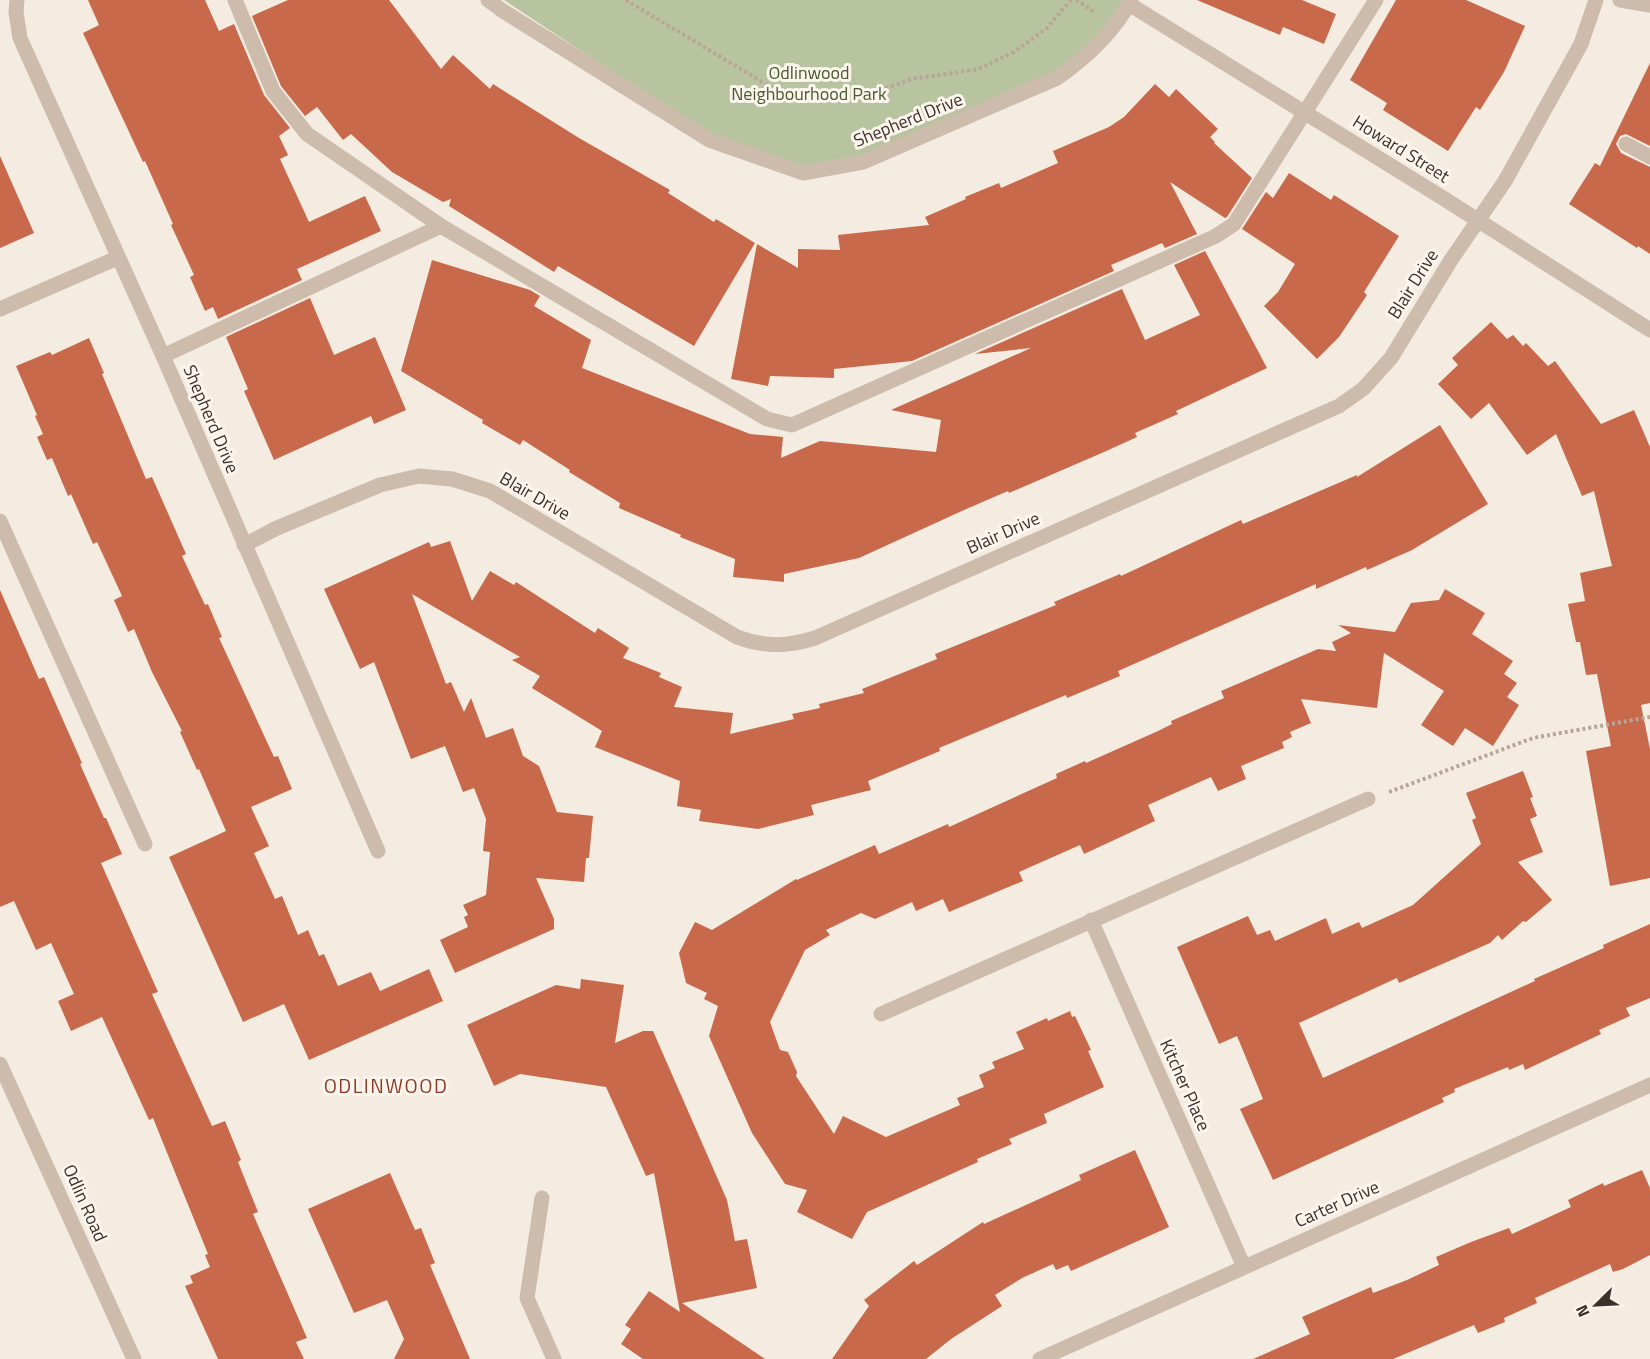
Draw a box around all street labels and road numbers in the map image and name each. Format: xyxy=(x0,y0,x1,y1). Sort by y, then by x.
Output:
street label: Shepherd Drive xyxy=(849,85,966,154)
street label: Howard Street xyxy=(1347,108,1456,190)
street label: Blair Drive xyxy=(1381,244,1445,324)
street label: Shepherd Drive xyxy=(176,360,246,477)
street label: Blair Drive xyxy=(495,464,576,527)
street label: Blair Drive xyxy=(962,504,1044,561)
street label: Kitcher Place xyxy=(1153,1035,1218,1135)
street label: Odlin Road xyxy=(56,1160,114,1246)
street label: Carter Drive xyxy=(1290,1173,1383,1234)

